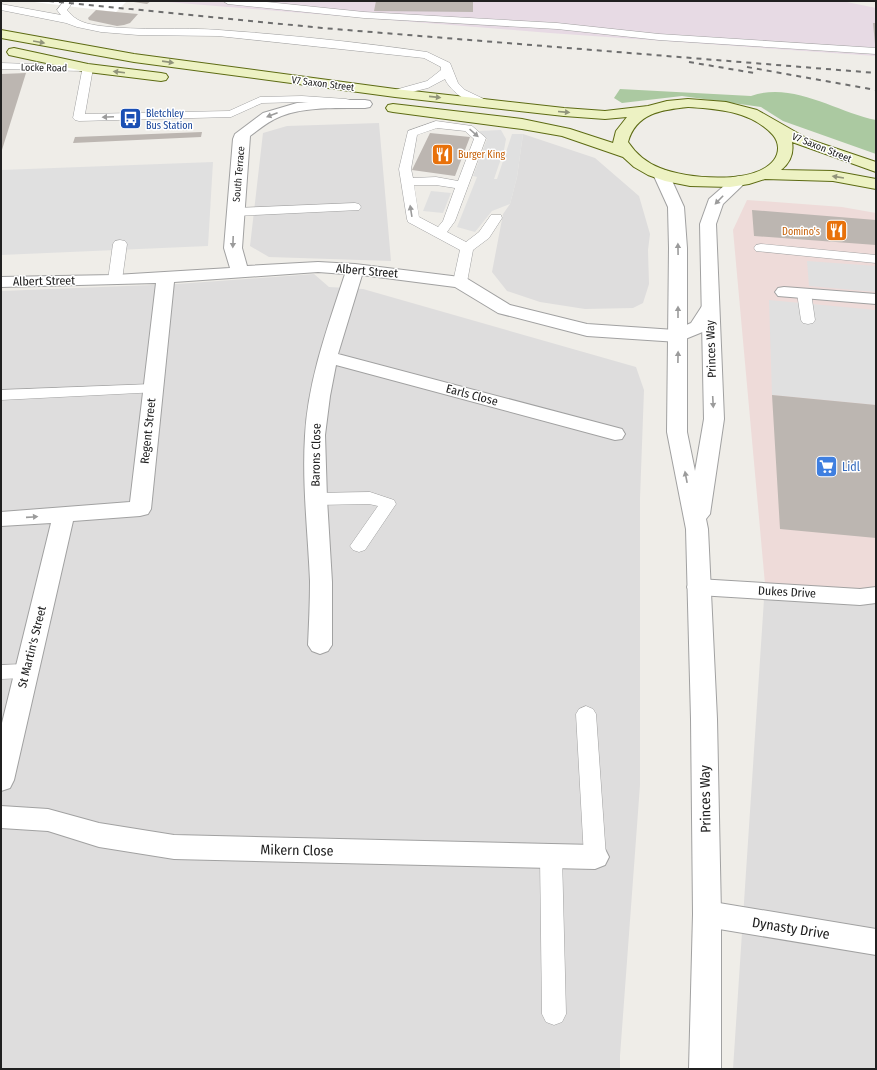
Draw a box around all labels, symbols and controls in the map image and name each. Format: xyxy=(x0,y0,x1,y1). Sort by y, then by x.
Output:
one-way arrow xyxy=(33,39,45,45)
one-way arrow xyxy=(162,59,174,65)
street label: Locke Road xyxy=(21,62,67,74)
one-way arrow xyxy=(113,68,125,75)
street label: V7 Saxon Street xyxy=(291,74,356,94)
one-way arrow xyxy=(429,94,441,100)
bus stop icon: Bletchley Bus Station xyxy=(117,106,143,132)
place label: Bletchley Bus Station xyxy=(146,108,193,132)
one-way arrow xyxy=(558,109,571,116)
one-way arrow xyxy=(265,112,277,118)
one-way arrow xyxy=(101,114,114,120)
one-way arrow xyxy=(469,128,479,138)
street label: V7 Saxon Street xyxy=(790,131,854,166)
restaurant icon: Burger King xyxy=(429,141,455,167)
street label: South Terrace xyxy=(231,146,247,202)
place label: Burger King xyxy=(458,149,505,161)
one-way arrow xyxy=(832,174,844,180)
one-way arrow xyxy=(714,195,724,205)
one-way arrow xyxy=(408,205,414,217)
restaurant icon: Domino's xyxy=(823,218,849,244)
place label: Domino's xyxy=(782,226,820,238)
one-way arrow xyxy=(230,236,236,249)
one-way arrow xyxy=(675,242,681,255)
street label: Albert Street xyxy=(335,261,399,281)
street label: Albert Street xyxy=(13,273,75,289)
one-way arrow xyxy=(675,305,681,318)
street label: Princes Way xyxy=(703,319,719,378)
one-way arrow xyxy=(675,350,681,363)
street label: Earls Close xyxy=(445,381,500,409)
one-way arrow xyxy=(710,396,717,408)
street label: Regent Street xyxy=(138,397,158,465)
street label: Barons Close xyxy=(308,423,324,487)
supermarket icon: Lidl xyxy=(813,454,839,480)
place label: Lidl xyxy=(842,460,860,474)
one-way arrow xyxy=(683,471,689,483)
one-way arrow xyxy=(26,514,38,521)
street label: Dukes Drive xyxy=(758,583,816,601)
street label: St Martin's Street xyxy=(15,604,49,690)
street label: Princes Way xyxy=(696,764,715,833)
street label: Mikern Close xyxy=(260,841,334,860)
street label: Dynasty Drive xyxy=(751,914,831,943)

